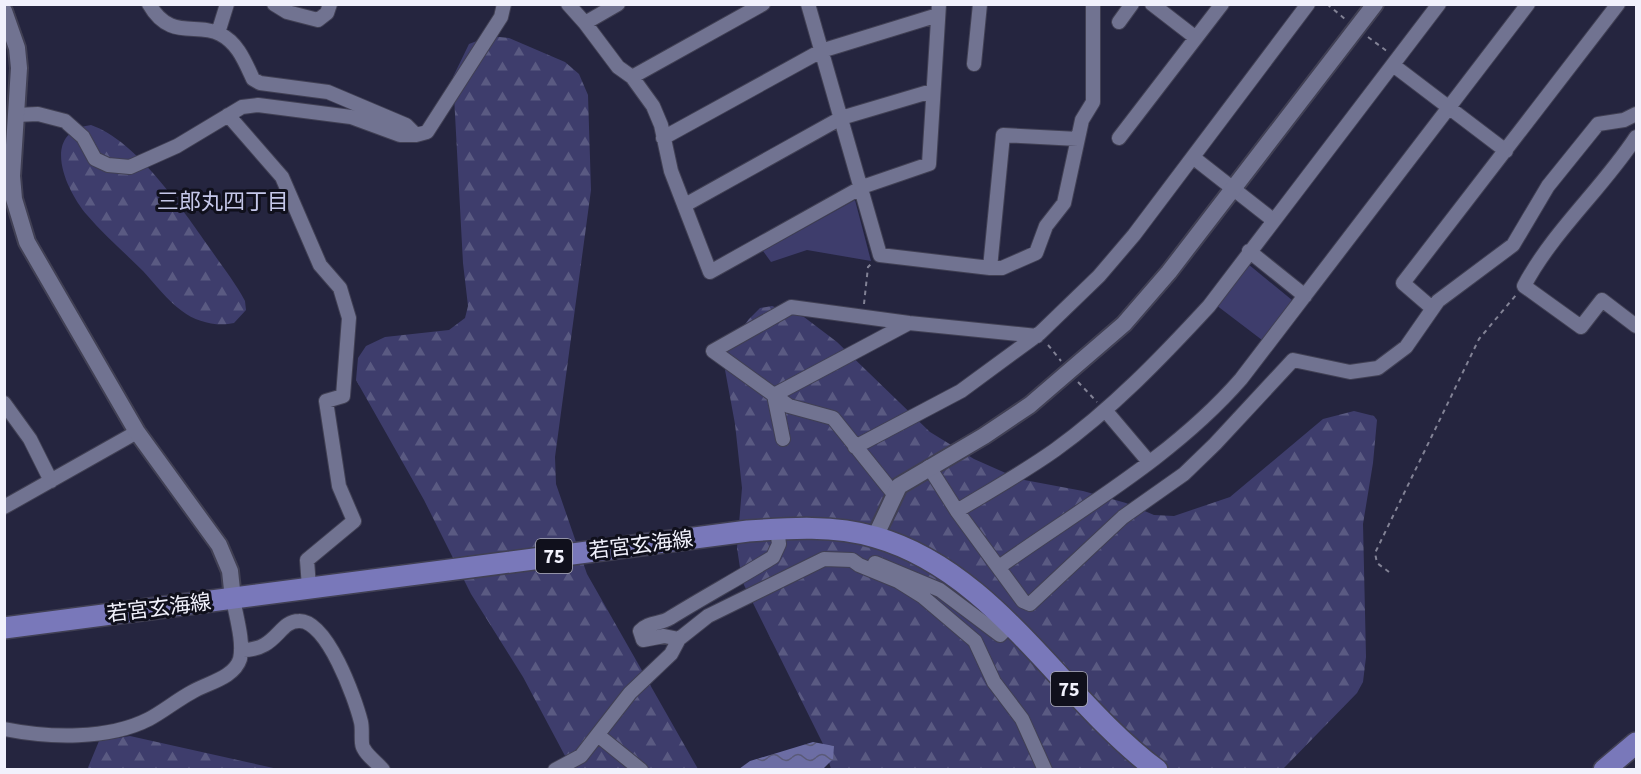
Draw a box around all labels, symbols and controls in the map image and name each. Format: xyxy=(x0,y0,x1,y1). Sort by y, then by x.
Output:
district label: 三郎丸四丁目 xyxy=(157,186,289,218)
street label: 若宮玄海線 xyxy=(587,524,695,566)
road number: 75 xyxy=(536,539,572,573)
street label: 若宮玄海線 xyxy=(105,587,213,629)
road number: 75 xyxy=(1051,672,1087,706)

